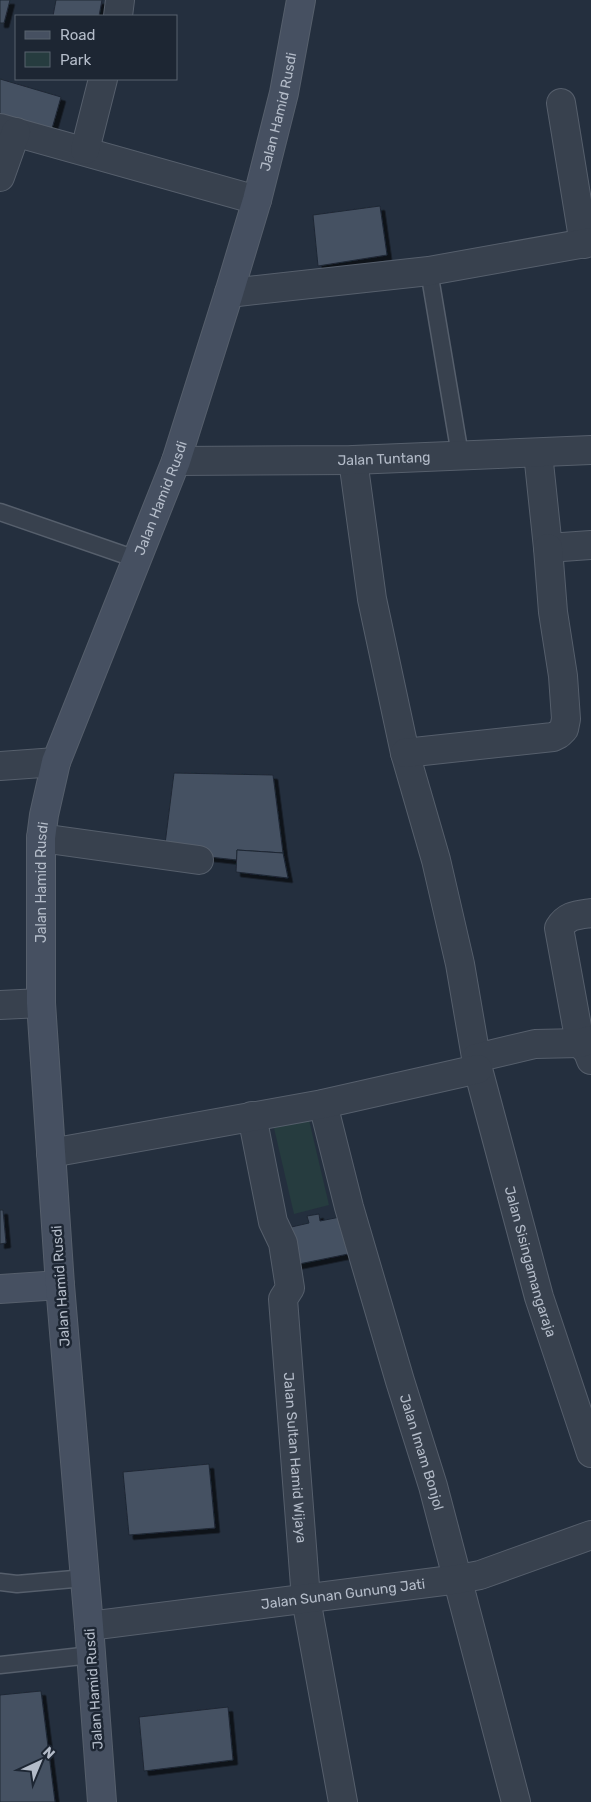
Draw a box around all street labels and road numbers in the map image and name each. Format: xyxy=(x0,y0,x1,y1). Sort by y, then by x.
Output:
street label: Jalan Hamid Rusdi xyxy=(256,51,300,173)
street label: Jalan Hamid Rusdi xyxy=(131,439,190,558)
street label: Jalan Tuntang xyxy=(337,448,431,469)
street label: Jalan Hamid Rusdi xyxy=(32,821,52,943)
street label: Jalan Sisingamangaraja xyxy=(501,1184,560,1339)
street label: Jalan Hamid Rusdi xyxy=(48,1225,74,1347)
street label: Jalan Sultan Hamid Wijaya xyxy=(280,1372,310,1544)
street label: Jalan Imam Bonjol xyxy=(396,1392,447,1512)
street label: Jalan Sunan Gunung Jati xyxy=(260,1575,426,1613)
street label: Jalan Hamid Rusdi xyxy=(81,1628,107,1750)

